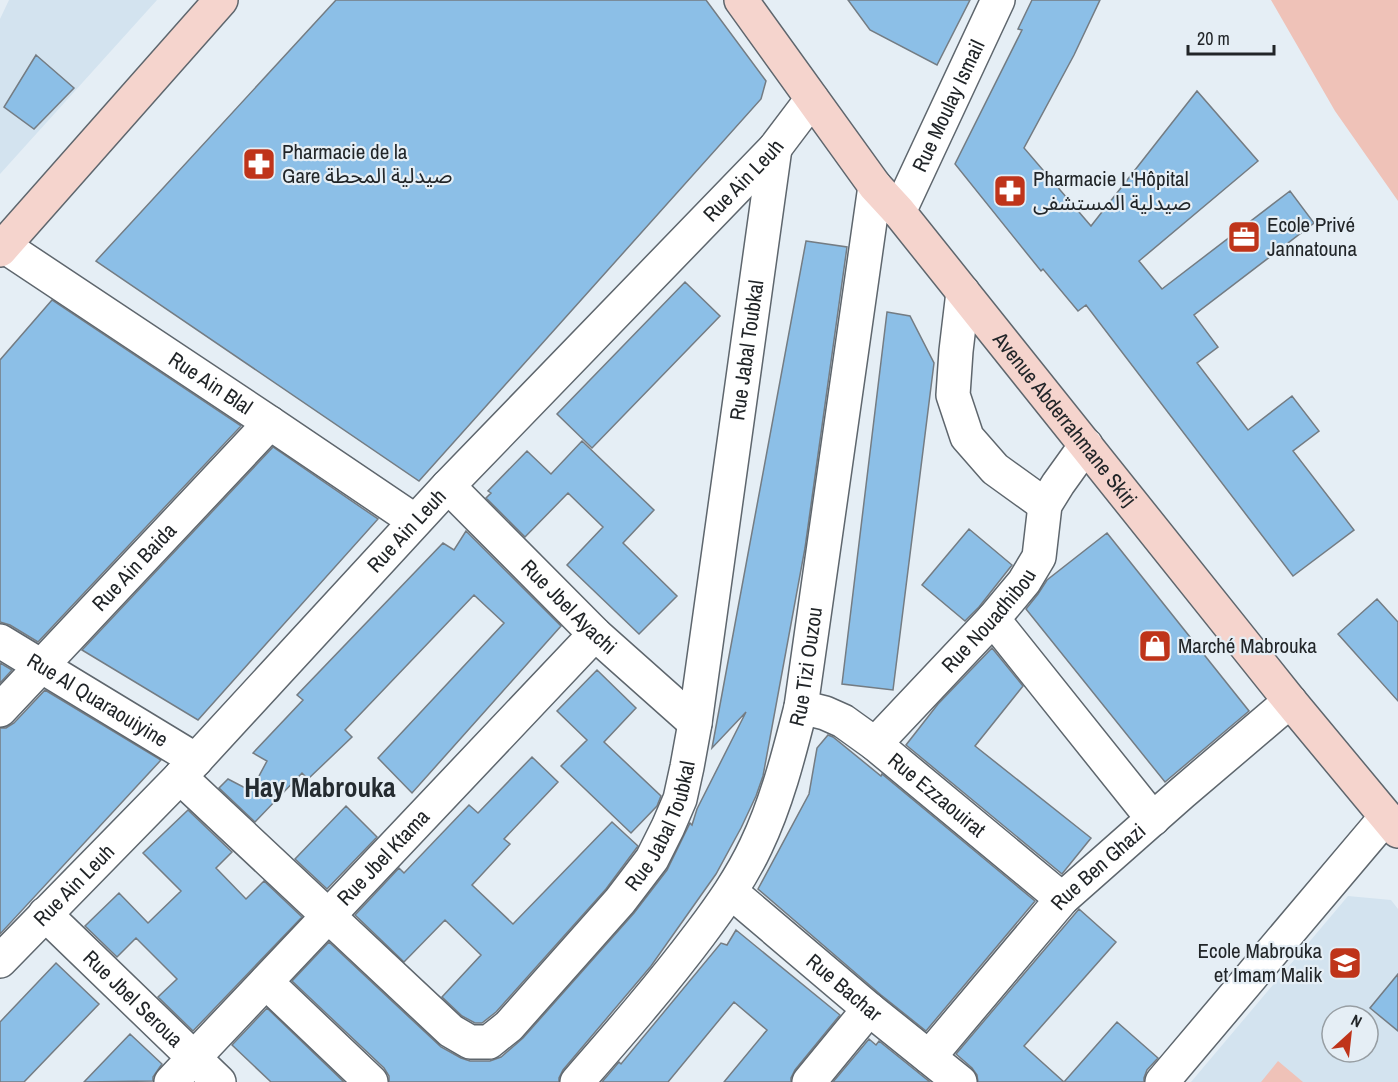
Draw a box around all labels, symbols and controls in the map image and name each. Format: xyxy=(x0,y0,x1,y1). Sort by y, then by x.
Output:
scale bar xyxy=(1188,18,1274,56)
text: 20 m xyxy=(1197,26,1230,51)
street label: Rue Moulay Ismail xyxy=(905,35,991,177)
street label: Rue Ain Leuh xyxy=(696,133,790,228)
place label: Pharmacie de la Gare صيدلية المحطة xyxy=(282,137,452,190)
pharmacy icon: Pharmacie de la Gare صيدلية المحطة xyxy=(241,146,277,182)
place label: Pharmacie L'Hôpital صيدلية المستشفى xyxy=(1033,164,1191,217)
pharmacy icon: Pharmacie L'Hôpital صيدلية المستشفى xyxy=(992,173,1028,209)
place label: Ecole Privé Jannatouna xyxy=(1267,210,1357,263)
office icon: Ecole Privé Jannatouna xyxy=(1226,219,1262,255)
street label: Rue Jabal Toubkal xyxy=(722,278,770,422)
street label: Avenue Abderrahmane Skirj xyxy=(986,325,1144,512)
street label: Rue Ain Blal xyxy=(163,345,258,421)
street label: Rue Ain Leuh xyxy=(360,482,452,579)
street label: Rue Ain Baida xyxy=(85,516,183,617)
street label: Rue Jbel Ayachi xyxy=(515,553,623,661)
street label: Rue Nouadhibou xyxy=(935,563,1043,679)
street label: Rue Tizi Ouzou xyxy=(782,605,829,729)
shop icon: Marché Mabrouka xyxy=(1137,628,1173,664)
place label: Marché Mabrouka xyxy=(1178,631,1317,660)
street label: Rue Al Quaraouiyine xyxy=(22,646,174,754)
street label: Rue Ezzaouirat xyxy=(882,746,992,844)
street label: Rue Jabal Toubkal xyxy=(618,759,702,897)
district label: Hay Mabrouka xyxy=(244,769,396,805)
street label: Rue Jbel Ktama xyxy=(330,802,436,912)
street label: Rue Ben Ghazi xyxy=(1044,817,1152,916)
street label: Rue Ain Leuh xyxy=(27,837,121,932)
place label: Ecole Mabrouka et Imam Malik xyxy=(1198,936,1322,989)
street label: Rue Jbel Seroua xyxy=(77,943,190,1054)
school or university icon: Ecole Mabrouka et Imam Malik xyxy=(1327,945,1363,981)
street label: Rue Bachar xyxy=(800,947,888,1028)
north arrow xyxy=(1320,1004,1380,1064)
text: N xyxy=(1348,1009,1366,1033)

